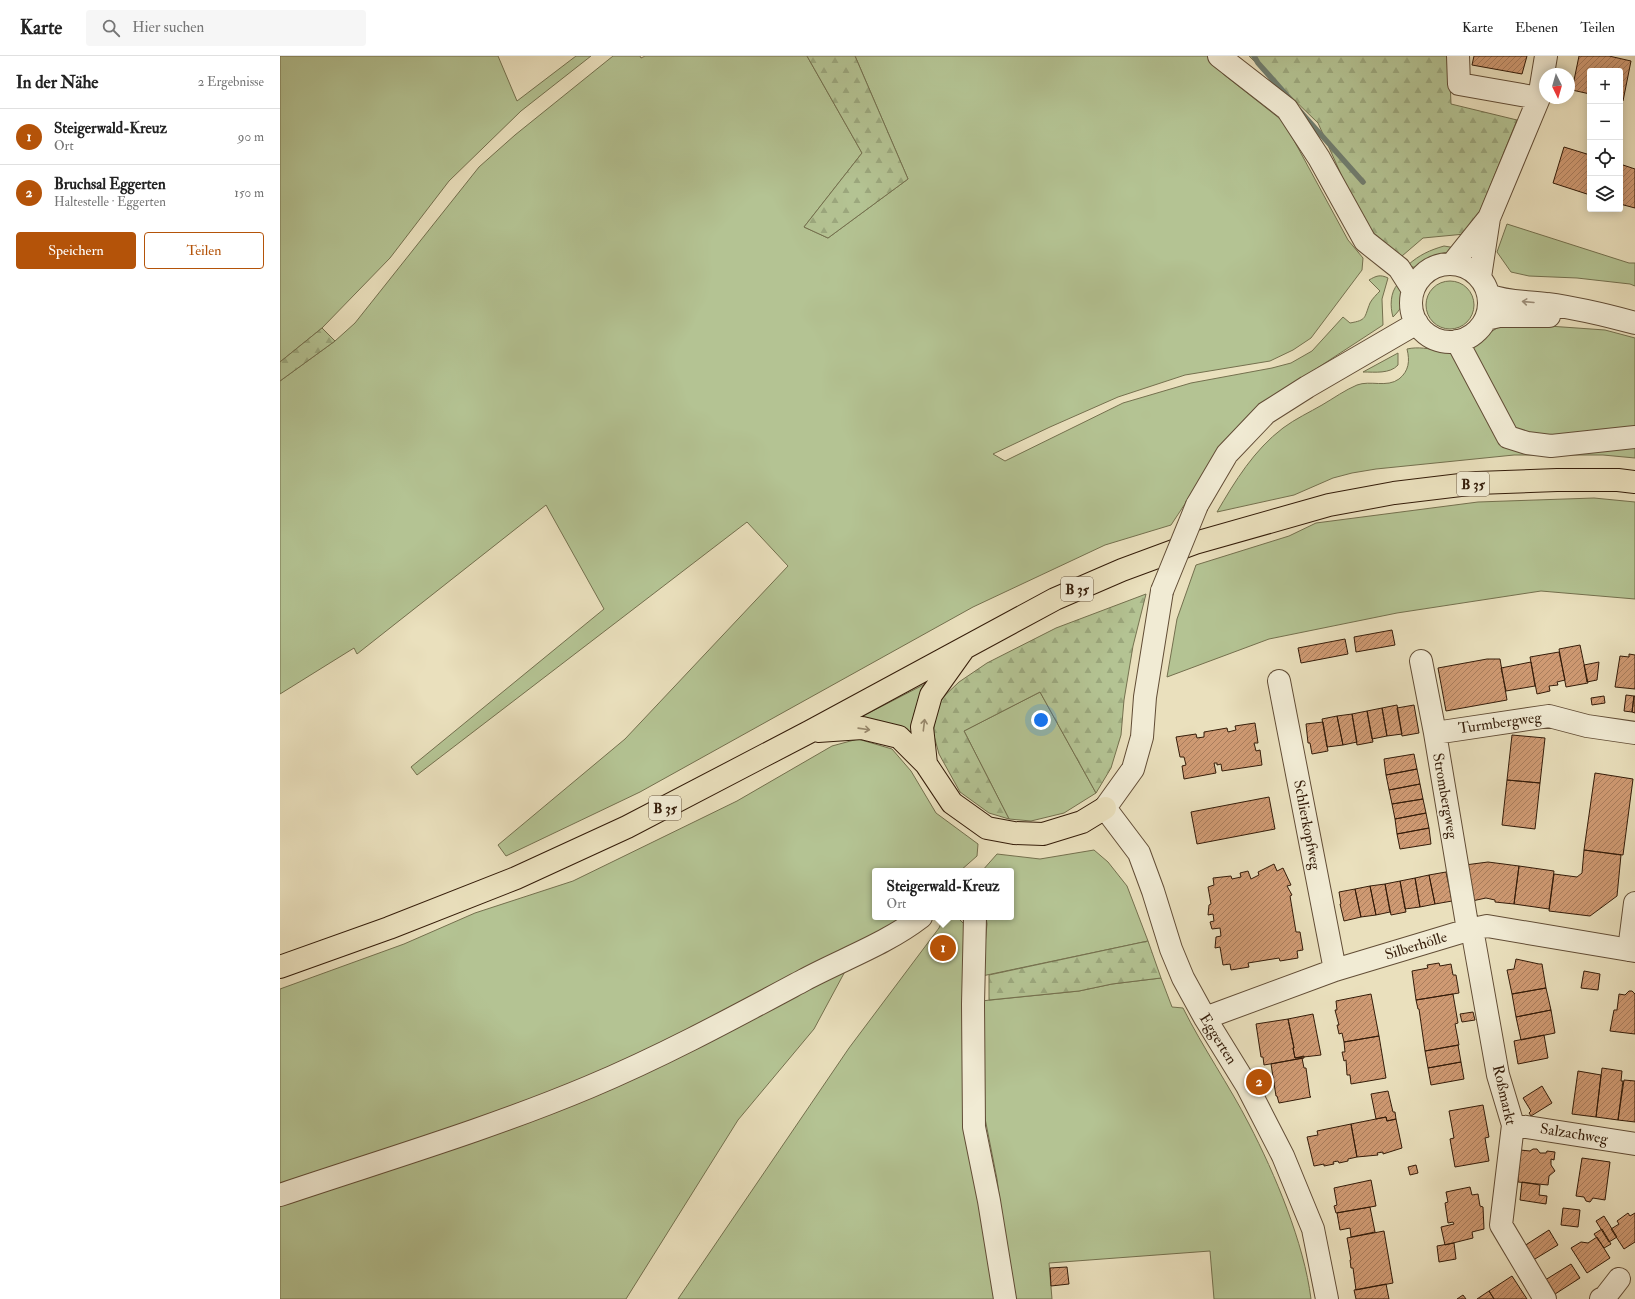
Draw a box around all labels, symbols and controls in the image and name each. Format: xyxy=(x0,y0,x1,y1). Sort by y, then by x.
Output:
search box xyxy=(86,10,366,46)
text: Karte xyxy=(20,16,62,40)
icon: search xyxy=(100,17,122,39)
text: Hier suchen xyxy=(132,18,204,37)
text: Karte xyxy=(1462,19,1493,36)
text: Ebenen xyxy=(1515,19,1558,36)
text: Teilen xyxy=(1580,19,1615,36)
north arrow xyxy=(1539,68,1575,104)
map controls xyxy=(1587,68,1623,212)
button: + xyxy=(1587,68,1623,104)
text: In der Nähe xyxy=(16,72,98,93)
text: 2 Ergebnisse xyxy=(198,74,264,90)
button: − xyxy=(1587,104,1623,140)
text: Steigerwald-Kreuz xyxy=(54,119,167,138)
text: 1 xyxy=(27,129,31,145)
text: 90 m xyxy=(238,129,264,145)
text: Ort xyxy=(54,138,74,154)
button: locate xyxy=(1587,140,1623,176)
text: Bruchsal Eggerten xyxy=(54,175,166,194)
button: layers xyxy=(1587,176,1623,212)
text: 2 xyxy=(26,185,32,201)
text: 150 m xyxy=(234,185,264,201)
text: Haltestelle · Eggerten xyxy=(54,194,166,210)
button: Speichern xyxy=(16,232,136,269)
button: Teilen xyxy=(144,232,264,269)
one-way arrow xyxy=(1522,298,1535,305)
road number: B 35 xyxy=(1457,472,1489,496)
road number: B 35 xyxy=(1061,577,1093,601)
street label: Turmbergweg xyxy=(1457,708,1543,738)
your location xyxy=(1031,710,1051,730)
one-way arrow xyxy=(920,719,928,732)
one-way arrow xyxy=(857,725,870,733)
street label: Strombergweg xyxy=(1428,752,1462,841)
street label: Schlierkopfweg xyxy=(1288,778,1325,872)
road number: B 35 xyxy=(649,796,681,820)
popup xyxy=(872,868,1014,920)
text: Steigerwald-Kreuz xyxy=(887,877,999,896)
text: Ort xyxy=(887,896,906,912)
street label: Silberhölle xyxy=(1383,928,1449,964)
pin: 1 xyxy=(930,933,956,963)
street label: Eggerten xyxy=(1195,1010,1241,1068)
street label: Roßmarkt xyxy=(1488,1063,1520,1127)
pin: 2 xyxy=(1246,1067,1272,1097)
street label: Salzachweg xyxy=(1539,1119,1610,1149)

